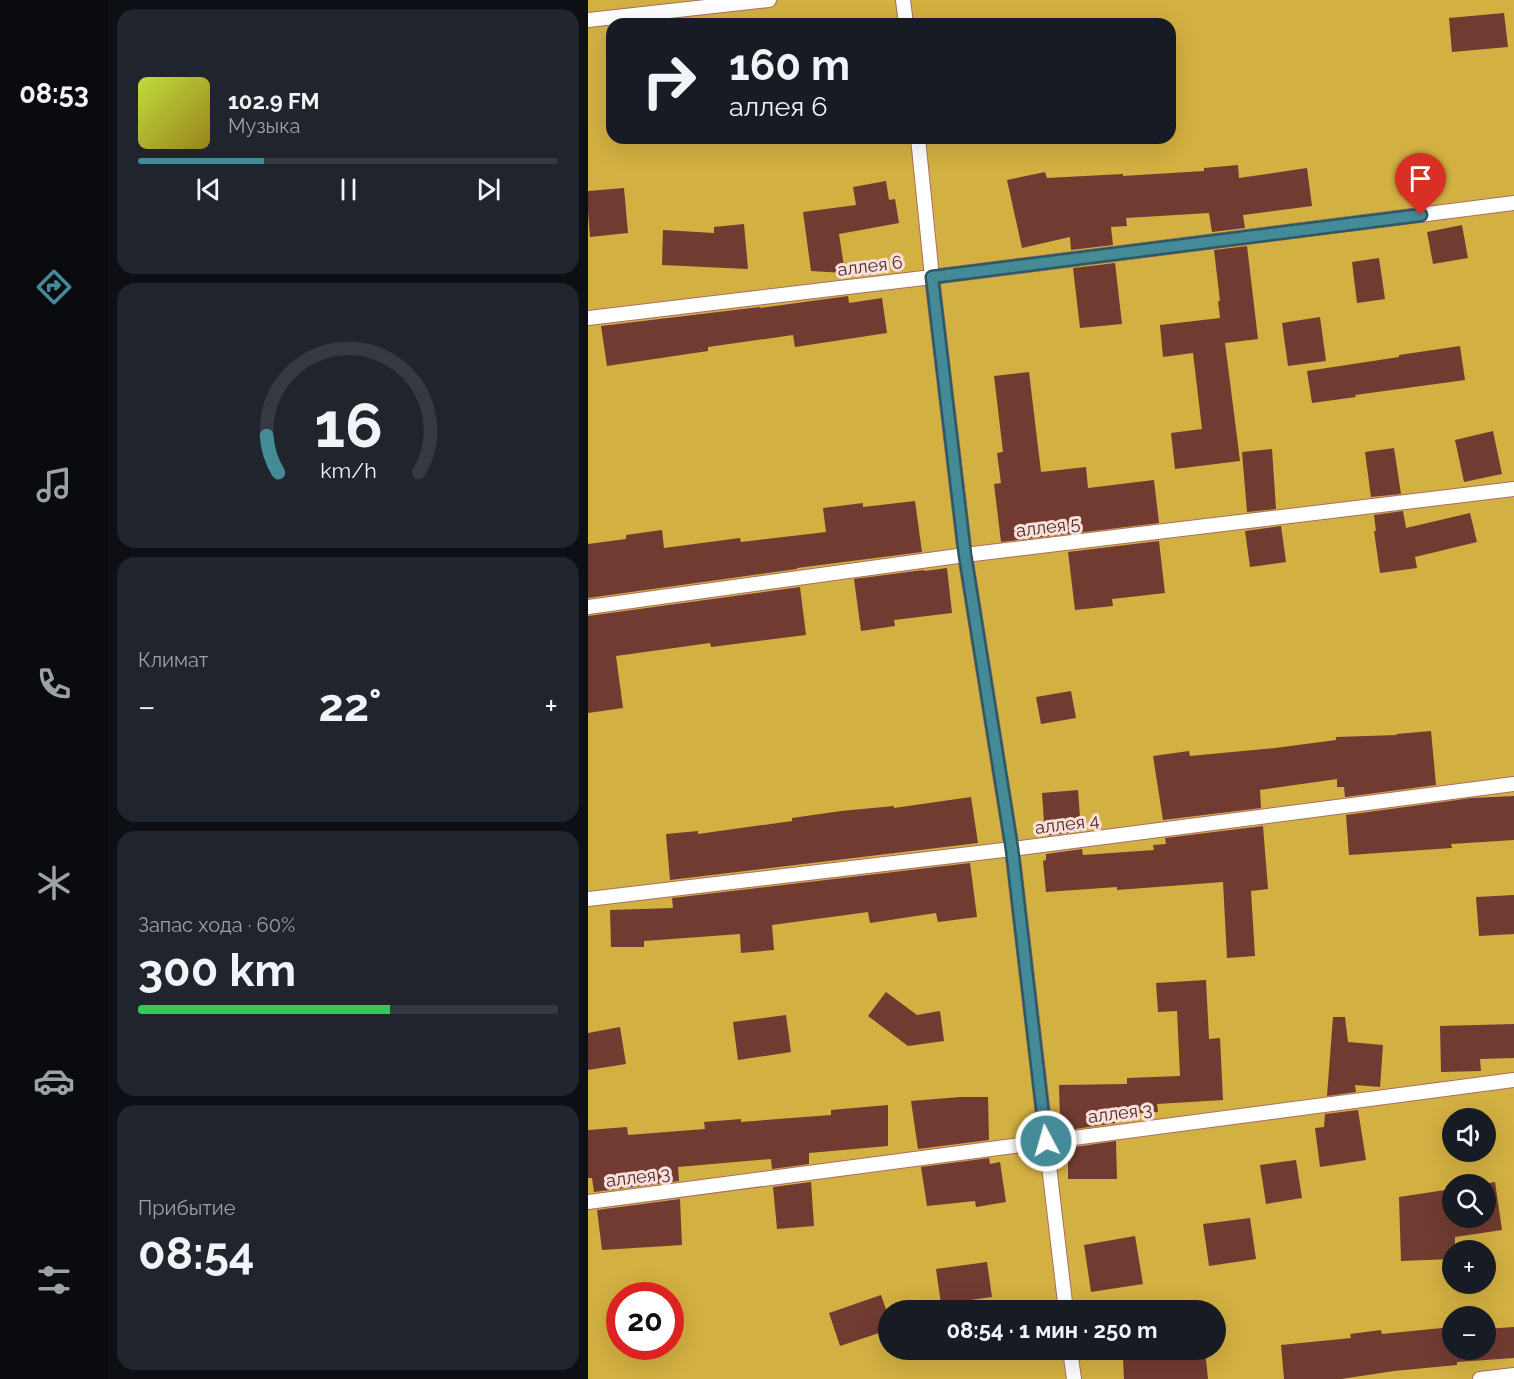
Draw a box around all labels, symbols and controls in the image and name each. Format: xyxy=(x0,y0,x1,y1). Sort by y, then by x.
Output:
text: 160 m xyxy=(729,41,850,90)
icon: right xyxy=(630,42,708,120)
text: 08:53 xyxy=(19,78,89,109)
text: 102.9 FM xyxy=(228,88,320,114)
text: аллея 6 xyxy=(729,91,827,122)
text: Музыка xyxy=(228,114,300,138)
pin xyxy=(1395,153,1446,215)
icon: arrive xyxy=(1404,162,1437,195)
icon: previous xyxy=(192,173,225,206)
icon: pause xyxy=(332,173,365,206)
icon: next xyxy=(472,173,505,206)
street label: аллея 6 xyxy=(836,251,904,280)
icon: directions xyxy=(33,266,75,308)
text: 16 xyxy=(314,388,382,462)
text: km/h xyxy=(320,458,376,483)
icon: music xyxy=(33,464,75,506)
street label: аллея 5 xyxy=(1015,512,1081,541)
text: Климат xyxy=(138,648,208,672)
icon: phone xyxy=(33,663,75,705)
text: 22° xyxy=(318,679,382,732)
text: − xyxy=(138,687,156,726)
text: + xyxy=(544,687,558,726)
street label: аллея 4 xyxy=(1034,809,1100,838)
icon: climate xyxy=(33,862,75,904)
text: Запас хода · 60% xyxy=(138,913,295,937)
text: 300 km xyxy=(138,944,296,997)
icon: car xyxy=(33,1060,75,1102)
street label: аллея 3 xyxy=(1087,1098,1153,1127)
map controls xyxy=(1442,1108,1496,1360)
button: sound xyxy=(1442,1108,1496,1162)
position arrow xyxy=(1014,1109,1078,1173)
street label: аллея 3 xyxy=(605,1162,671,1191)
button: search xyxy=(1442,1174,1496,1228)
text: Прибытие xyxy=(138,1196,235,1220)
text: 08:54 xyxy=(138,1227,255,1280)
button: + xyxy=(1442,1240,1496,1294)
icon: filters xyxy=(33,1259,75,1301)
speed limit sign: 20 xyxy=(606,1282,684,1360)
button: − xyxy=(1442,1306,1496,1360)
text: 08:54 · 1 мин · 250 m xyxy=(947,1317,1157,1343)

